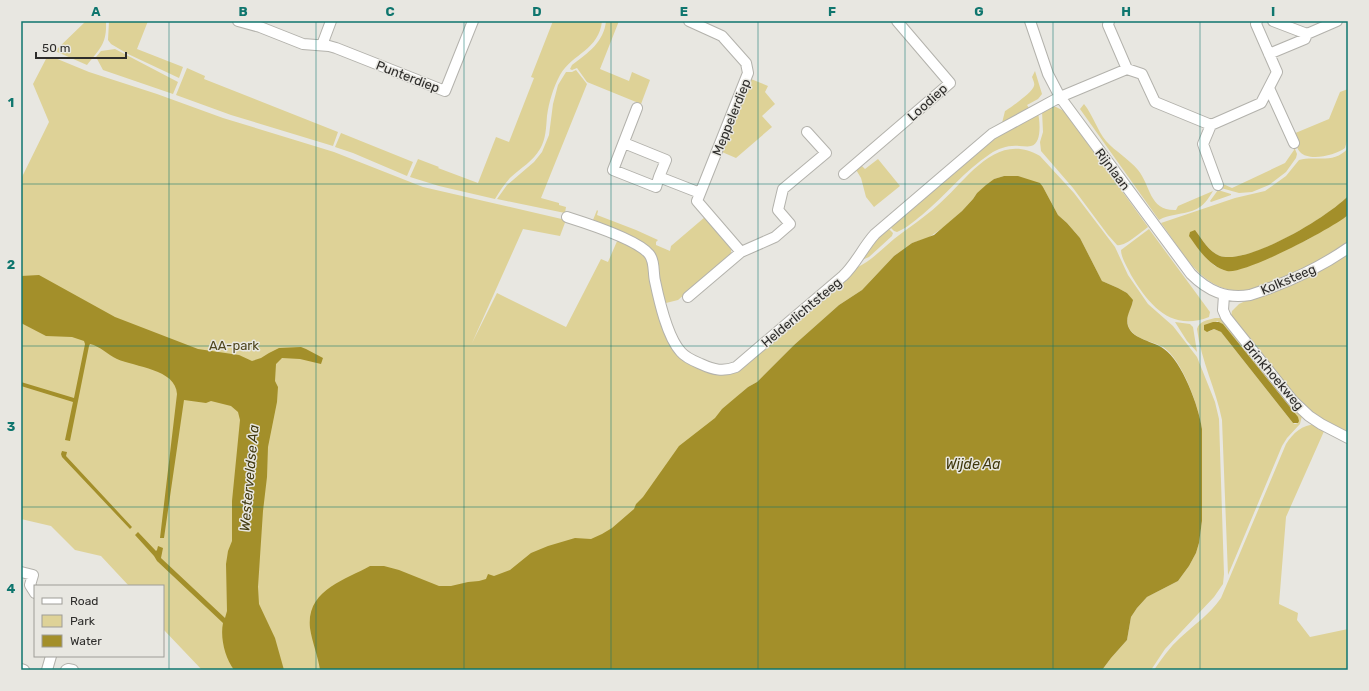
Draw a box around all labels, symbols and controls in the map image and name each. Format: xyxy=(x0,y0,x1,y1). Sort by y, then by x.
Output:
text: A xyxy=(91,4,101,19)
text: B xyxy=(238,4,248,19)
text: C xyxy=(385,4,395,19)
text: D xyxy=(532,4,542,19)
text: E xyxy=(680,4,688,19)
text: F xyxy=(828,4,836,19)
text: G xyxy=(974,4,984,19)
text: H xyxy=(1121,4,1131,19)
text: I xyxy=(1271,4,1275,19)
scale bar xyxy=(36,34,126,60)
text: 50 m xyxy=(42,41,70,55)
street label: Punterdiep xyxy=(374,57,442,96)
street label: Meppelerdiep xyxy=(709,76,754,158)
street label: Loodiep xyxy=(904,81,950,124)
text: 1 xyxy=(8,95,14,110)
street label: Rijnlaan xyxy=(1092,146,1133,193)
text: 2 xyxy=(7,257,15,272)
street label: Kolksteeg xyxy=(1258,261,1319,299)
street label: Helderlichtsteeg xyxy=(758,274,845,351)
park label: AA-park xyxy=(209,338,259,353)
street label: Brinkhoekweg xyxy=(1239,338,1307,414)
text: 3 xyxy=(7,419,16,434)
water label: Westerveldse Aa xyxy=(236,424,263,532)
water label: Wijde Aa xyxy=(946,456,1000,473)
text: 4 xyxy=(7,581,16,596)
legend xyxy=(34,585,164,657)
text: Road xyxy=(70,594,98,608)
text: Park xyxy=(70,614,96,628)
text: Water xyxy=(70,634,102,648)

